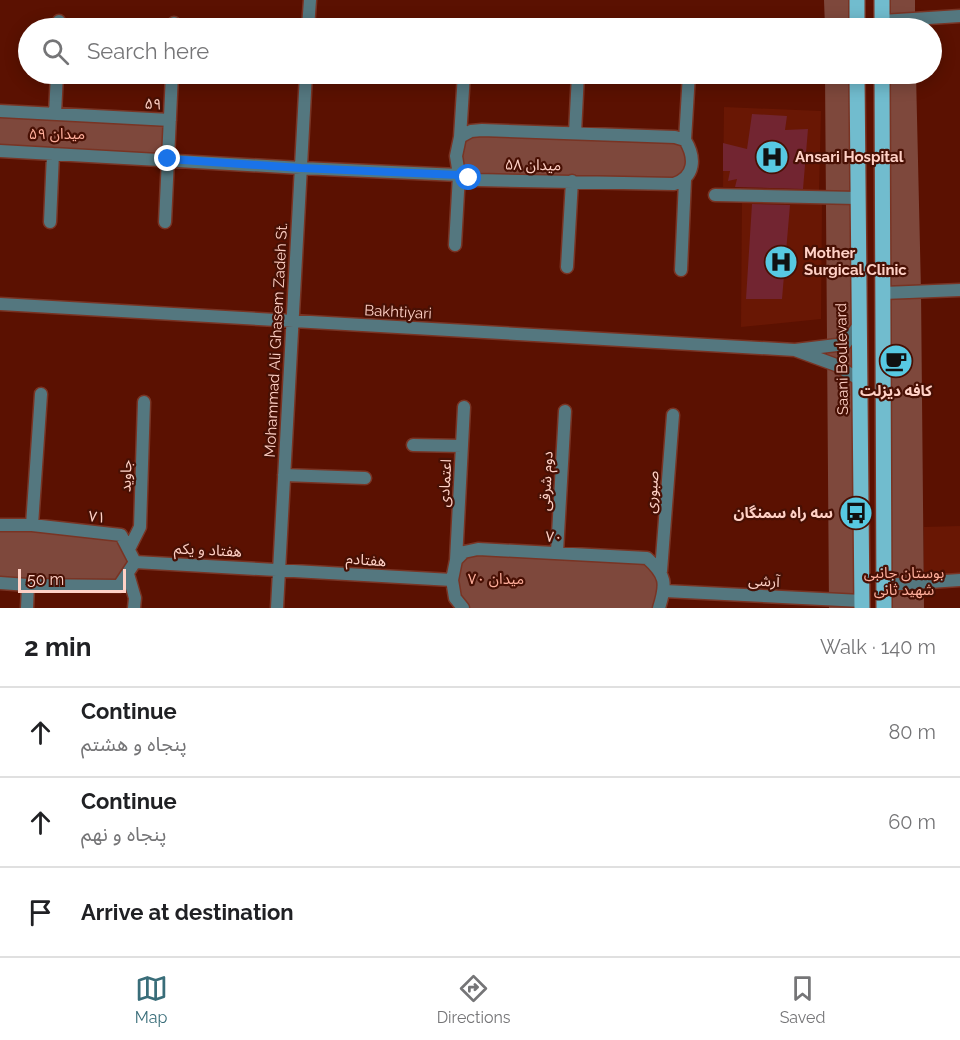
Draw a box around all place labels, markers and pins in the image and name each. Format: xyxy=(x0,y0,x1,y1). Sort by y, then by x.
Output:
hospital icon: Ansari Hospital xyxy=(754,139,790,175)
place label: Ansari Hospital xyxy=(795,148,904,166)
hospital icon: Mother Surgical Clinic xyxy=(763,244,799,280)
place label: Mother Surgical Clinic xyxy=(804,244,907,279)
cafe icon: کافه دیزلت xyxy=(878,343,914,379)
place label: کافه دیزلت xyxy=(860,382,932,400)
bus stop icon: سه راه سمنگان xyxy=(838,495,874,531)
place label: سه راه سمنگان xyxy=(733,504,833,522)

